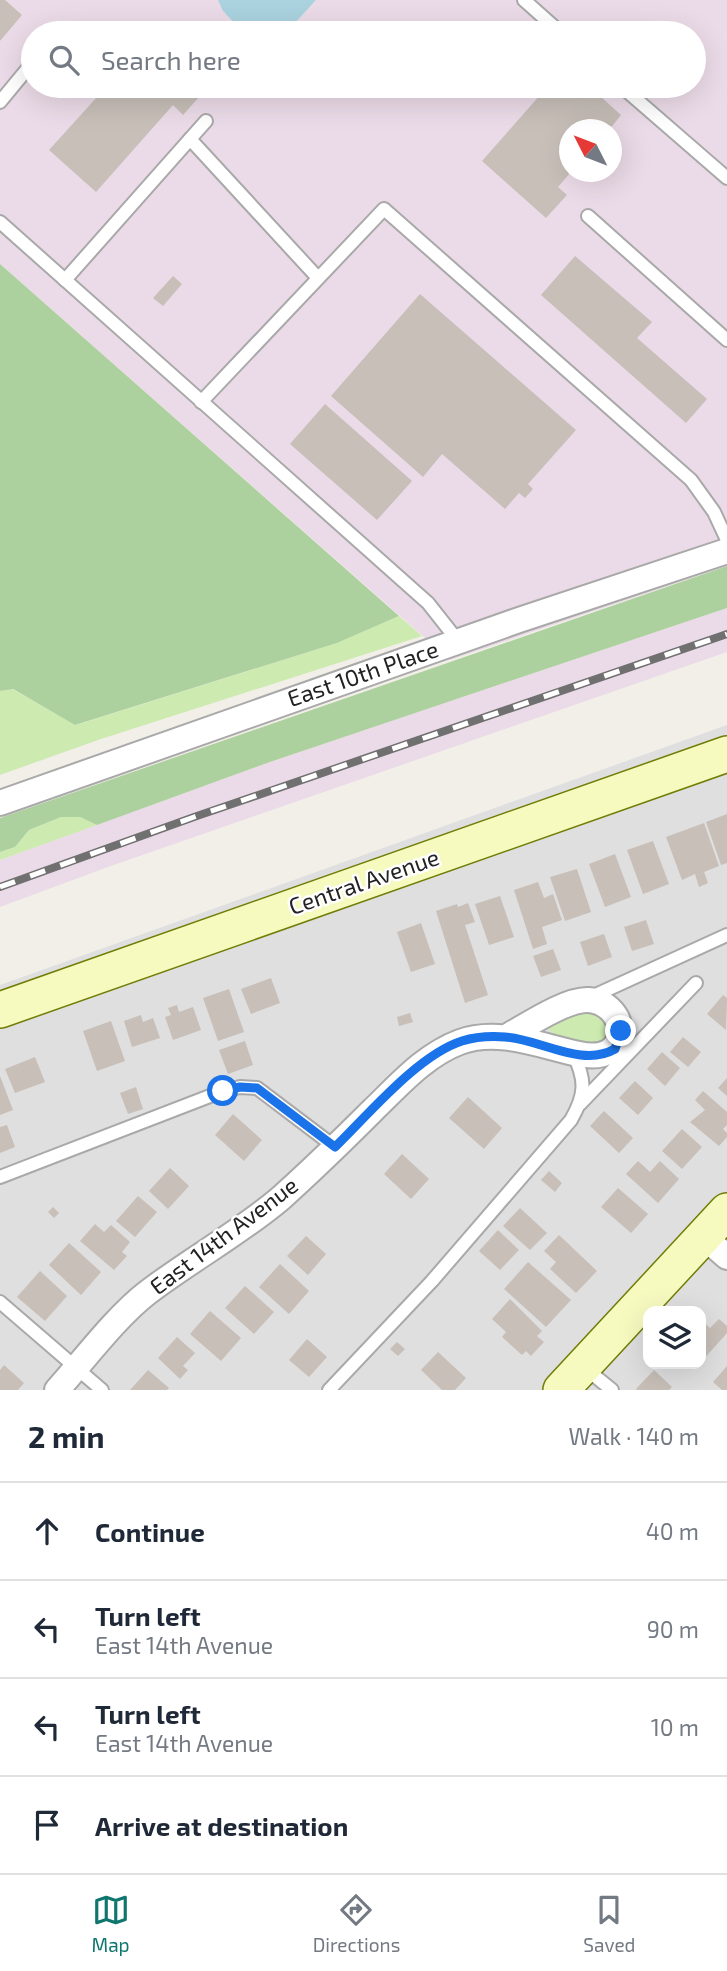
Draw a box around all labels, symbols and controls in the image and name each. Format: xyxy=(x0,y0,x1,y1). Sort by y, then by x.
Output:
search box xyxy=(21,21,706,98)
icon: search xyxy=(45,41,83,79)
text: Search here xyxy=(101,44,241,75)
north arrow xyxy=(559,119,622,182)
street label: East 10th Place xyxy=(284,634,442,712)
street label: Central Avenue xyxy=(285,842,443,920)
route end xyxy=(605,1015,636,1046)
route start xyxy=(207,1075,238,1106)
street label: East 14th Avenue xyxy=(144,1170,303,1300)
map controls xyxy=(643,1306,706,1369)
button: layers xyxy=(643,1306,706,1369)
text: 2 min xyxy=(28,1418,105,1454)
text: Walk · 140 m xyxy=(568,1422,699,1450)
icon: ahead xyxy=(28,1512,66,1550)
text: Continue xyxy=(95,1516,205,1547)
text: 40 m xyxy=(646,1517,699,1545)
text: Turn left xyxy=(95,1600,201,1631)
icon: left xyxy=(28,1610,66,1648)
text: 90 m xyxy=(647,1615,699,1643)
text: East 14th Avenue xyxy=(95,1631,273,1659)
text: Turn left xyxy=(95,1698,201,1729)
icon: left xyxy=(28,1708,66,1746)
text: 10 m xyxy=(651,1713,699,1741)
text: East 14th Avenue xyxy=(95,1729,273,1757)
icon: arrive xyxy=(28,1806,66,1844)
text: Arrive at destination xyxy=(95,1810,348,1841)
tab: Map xyxy=(92,1891,130,1956)
tab: Directions xyxy=(313,1891,400,1956)
tab: Saved xyxy=(583,1891,635,1956)

